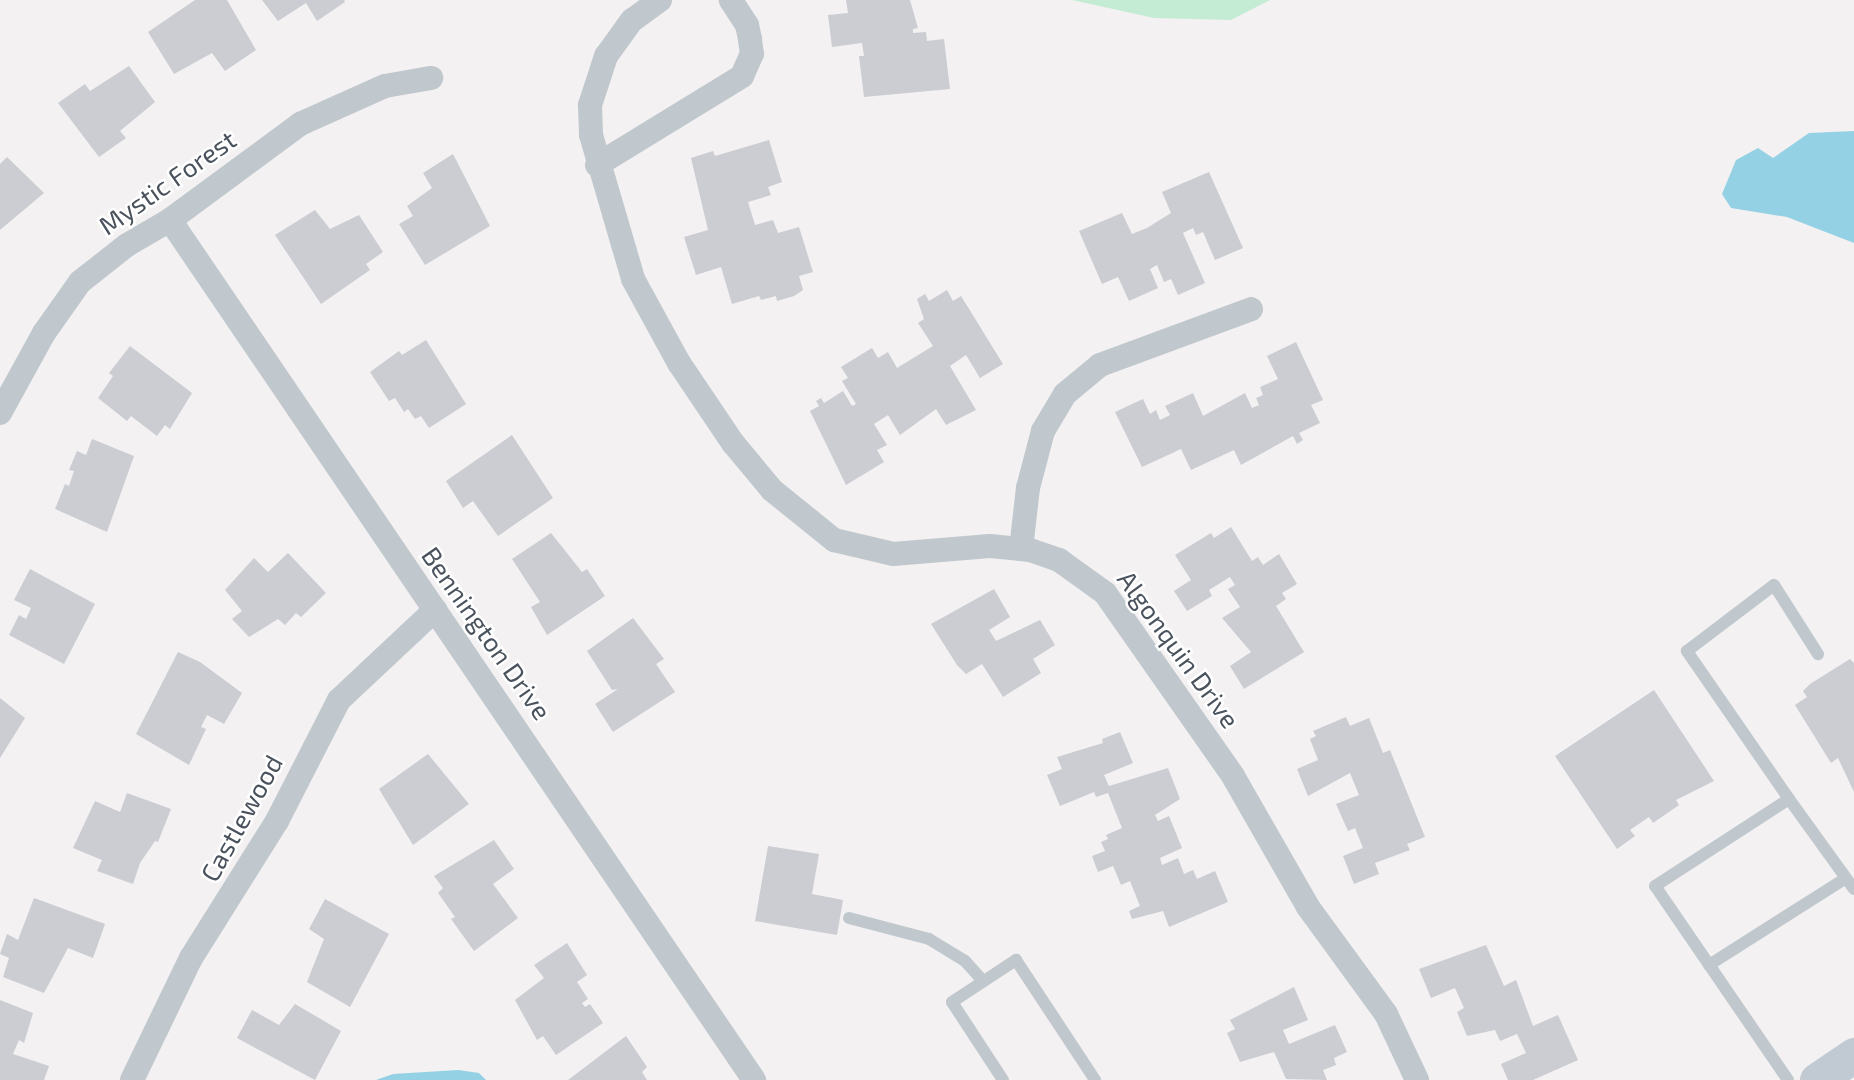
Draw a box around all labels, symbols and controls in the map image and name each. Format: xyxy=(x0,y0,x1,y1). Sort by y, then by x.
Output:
street label: Mystic Forest xyxy=(92,123,242,241)
street label: Bennington Drive xyxy=(416,541,558,725)
street label: Algonquin Drive xyxy=(1111,564,1247,734)
street label: Castlewood xyxy=(193,749,289,887)

